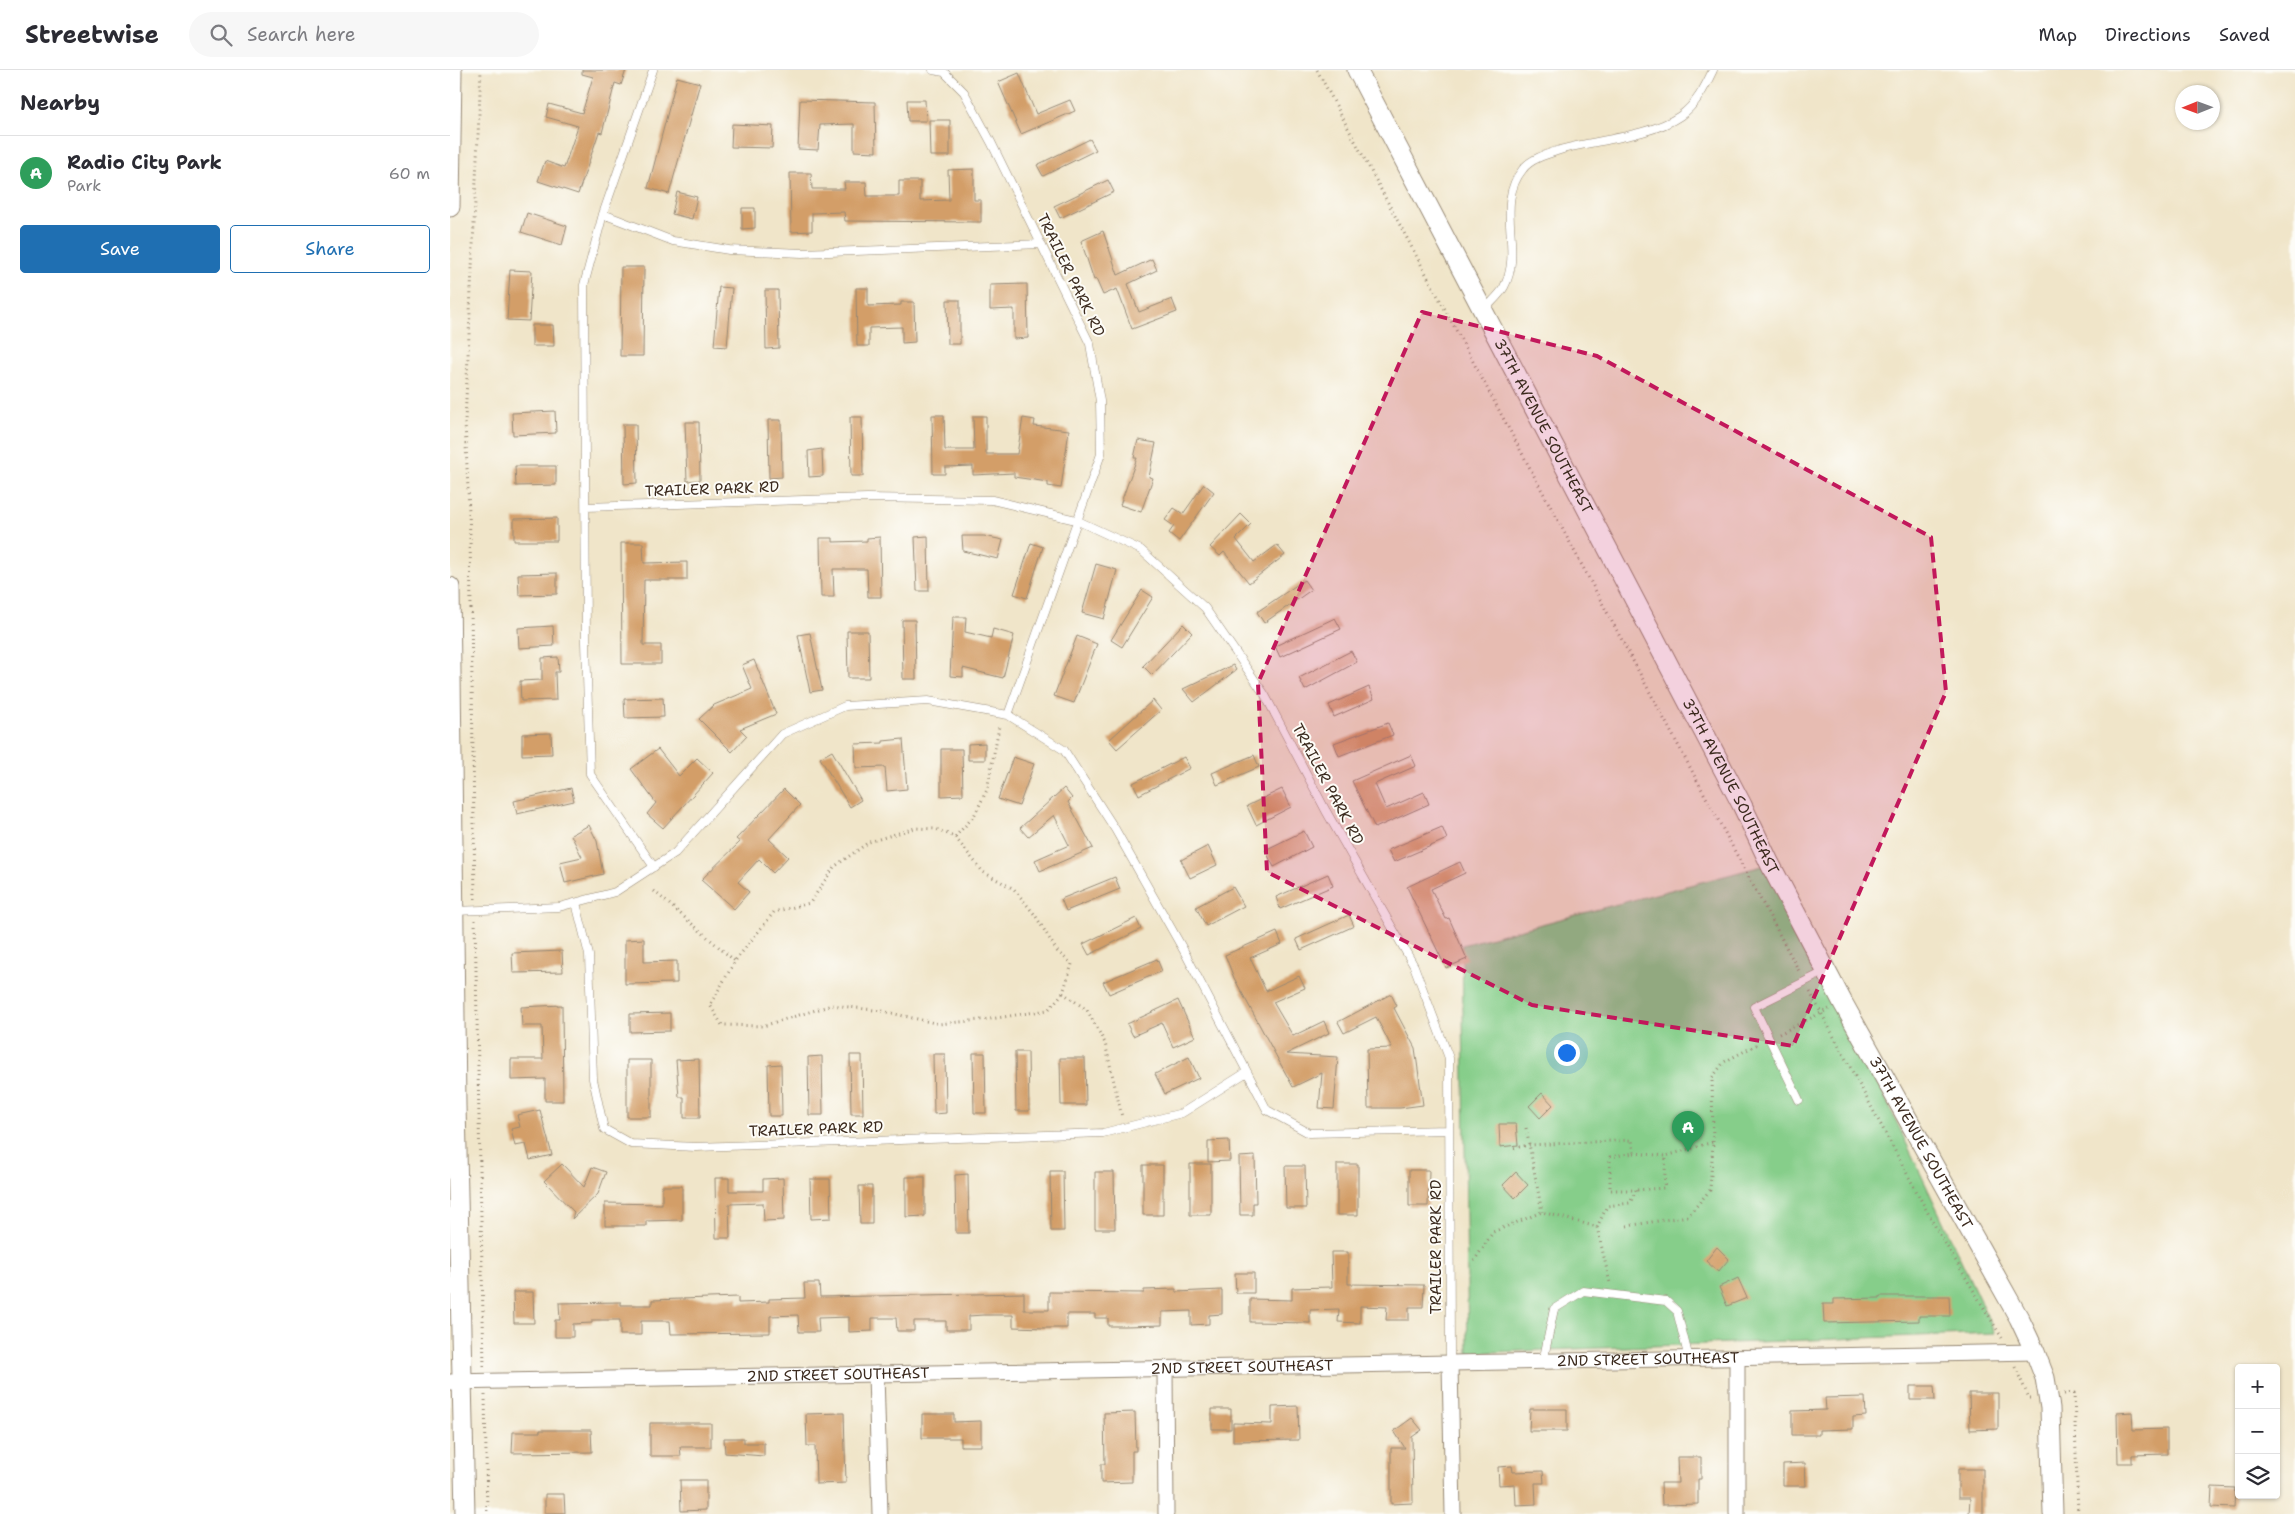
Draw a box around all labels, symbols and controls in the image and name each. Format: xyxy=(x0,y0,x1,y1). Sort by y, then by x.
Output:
search box xyxy=(189,12,539,57)
text: Streetwise xyxy=(25,19,159,51)
icon: search xyxy=(207,21,235,49)
text: Search here xyxy=(247,22,356,47)
text: Map xyxy=(2039,23,2077,47)
text: Directions xyxy=(2105,23,2191,47)
text: Saved xyxy=(2219,23,2270,47)
north arrow xyxy=(2175,85,2220,130)
text: Nearby xyxy=(20,89,100,117)
text: Radio City Park xyxy=(67,150,222,175)
text: A xyxy=(30,163,42,184)
text: 60 m xyxy=(389,163,430,184)
text: Park xyxy=(67,175,101,196)
street label: TRAILER PARK RD xyxy=(1033,210,1110,340)
button: Save xyxy=(20,225,220,273)
button: Share xyxy=(230,225,430,273)
street label: 37TH AVENUE SOUTHEAST xyxy=(1489,335,1598,517)
street label: TRAILER PARK RD xyxy=(644,477,780,501)
street label: 37TH AVENUE SOUTHEAST xyxy=(1678,695,1784,878)
street label: TRAILER PARK RD xyxy=(1288,720,1368,848)
your location xyxy=(1554,1040,1580,1066)
street label: 37TH AVENUE SOUTHEAST xyxy=(1865,1053,1977,1233)
pin: A xyxy=(1672,1111,1704,1152)
street label: TRAILER PARK RD xyxy=(748,1117,884,1141)
street label: TRAILER PARK RD xyxy=(1426,1180,1446,1314)
street label: 2ND STREET SOUTHEAST xyxy=(1556,1348,1739,1371)
street label: 2ND STREET SOUTHEAST xyxy=(1150,1355,1333,1379)
street label: 2ND STREET SOUTHEAST xyxy=(746,1363,930,1386)
map controls xyxy=(2235,1364,2280,1499)
button: + xyxy=(2235,1364,2280,1409)
button: − xyxy=(2235,1409,2280,1454)
button: layers xyxy=(2235,1454,2280,1499)

